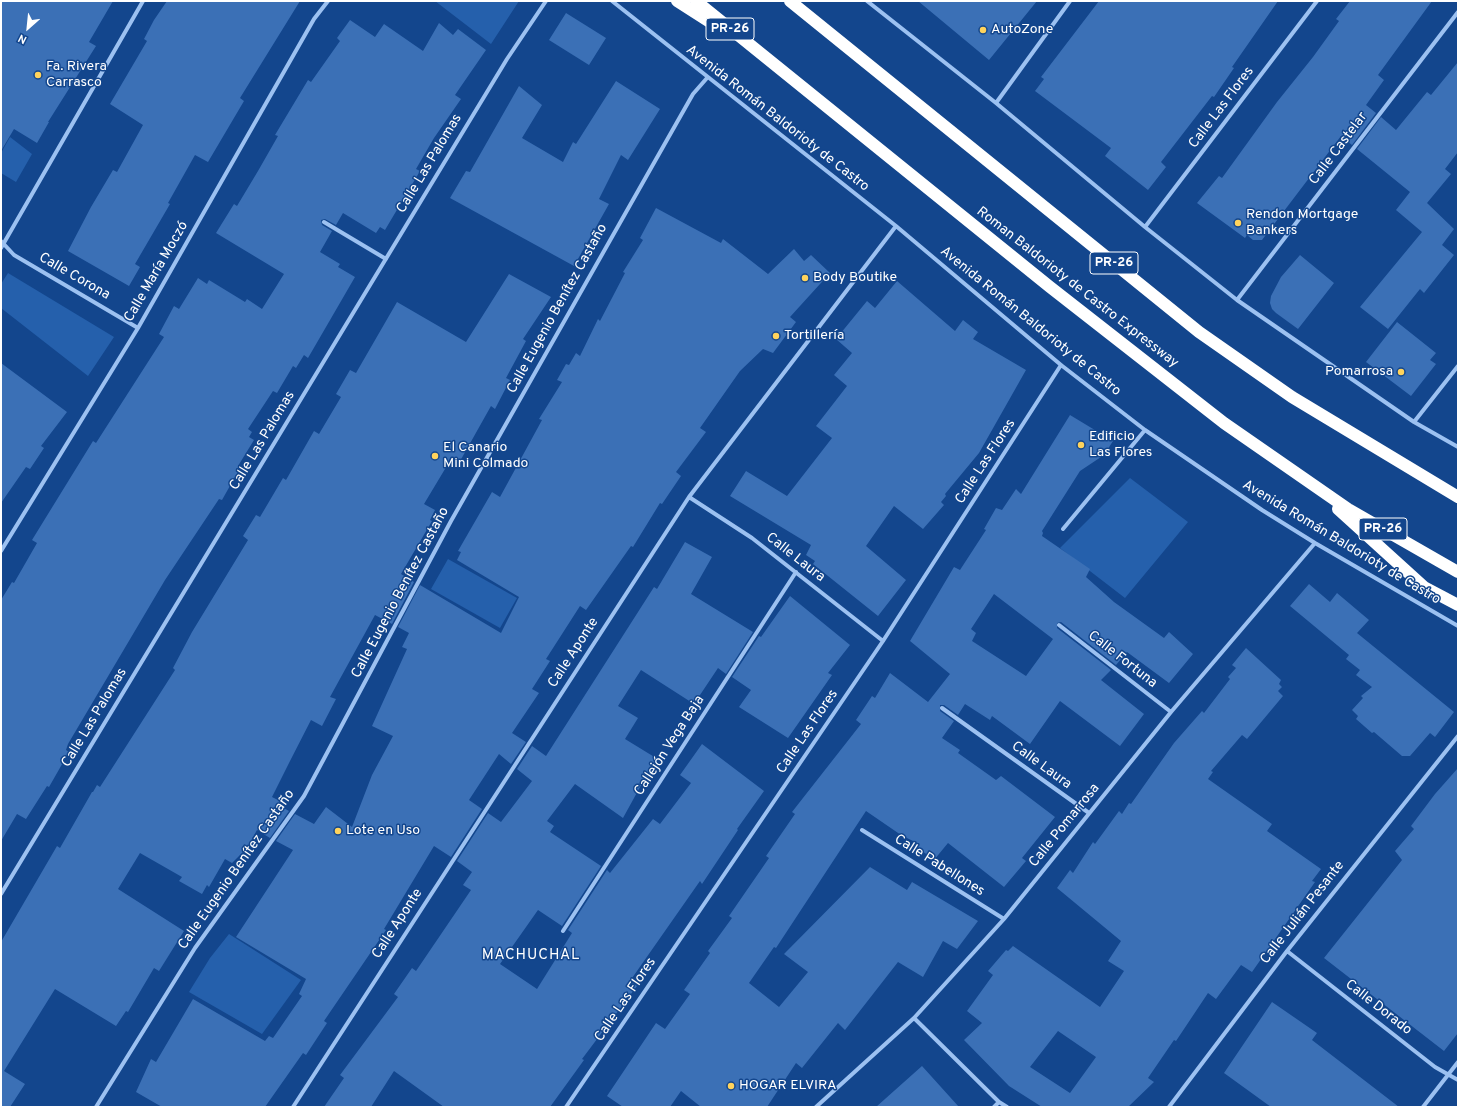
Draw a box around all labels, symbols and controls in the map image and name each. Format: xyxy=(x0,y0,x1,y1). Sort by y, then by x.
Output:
north arrow xyxy=(8,8,48,48)
road number: PR-26 xyxy=(706,18,754,40)
place label: AutoZone xyxy=(991,22,1053,38)
marker: AutoZone xyxy=(978,25,988,35)
text: N xyxy=(16,31,29,47)
street label: Avenida Román Baldorioty de Castro xyxy=(682,42,872,196)
place label: Fa. Rivera Carrasco xyxy=(46,59,107,92)
street label: Calle Las Flores xyxy=(1186,64,1258,152)
marker: Fa. Rivera Carrasco xyxy=(33,70,43,80)
street label: Calle Castelar xyxy=(1306,109,1372,189)
street label: Calle Las Palomas xyxy=(394,111,466,217)
street label: Roman Baldorioty de Castro Expressway xyxy=(973,204,1181,372)
place label: Rendon Mortgage Bankers xyxy=(1246,207,1358,240)
marker: Rendon Mortgage Bankers xyxy=(1233,218,1243,228)
street label: Calle María Moczó xyxy=(121,219,193,325)
street label: Calle Eugenio Benítez Castaño xyxy=(504,221,612,397)
street label: Avenida Román Baldorioty de Castro xyxy=(936,244,1124,400)
street label: Calle Corona xyxy=(35,250,113,304)
road number: PR-26 xyxy=(1090,252,1138,274)
place label: Body Boutike xyxy=(813,270,897,286)
marker: Body Boutike xyxy=(800,273,810,283)
place label: Tortillería xyxy=(784,328,844,344)
marker: Tortillería xyxy=(771,331,781,341)
place label: Pomarrosa xyxy=(1325,364,1393,380)
marker: Pomarrosa xyxy=(1396,367,1406,377)
street label: Calle Las Palomas xyxy=(227,388,299,494)
street label: Calle Las Flores xyxy=(952,416,1020,508)
place label: Edificio Las Flores xyxy=(1089,429,1152,462)
place label: El Canario Mini Colmado xyxy=(443,440,528,472)
marker: Edificio Las Flores xyxy=(1076,440,1086,450)
marker: El Canario Mini Colmado xyxy=(430,451,440,461)
street label: Avenida Román Baldorioty de Castro xyxy=(1239,477,1443,609)
street label: Calle Eugenio Benítez Castaño xyxy=(349,505,453,681)
road number: PR-26 xyxy=(1359,518,1407,540)
street label: Calle Laura xyxy=(762,530,828,586)
street label: Calle Aponte xyxy=(545,615,603,691)
street label: Calle Fortuna xyxy=(1084,628,1160,692)
street label: Calle Las Palomas xyxy=(59,665,131,771)
street label: Calle Las Flores xyxy=(774,687,842,777)
street label: Callejón Vega Baja xyxy=(631,693,709,799)
street label: Calle Laura xyxy=(1008,739,1074,793)
street label: Calle Pomarrosa xyxy=(1026,781,1104,871)
street label: Calle Eugenio Benítez Castaño xyxy=(175,787,299,953)
place label: Lote en Uso xyxy=(346,823,420,839)
marker: Lote en Uso xyxy=(333,826,343,836)
street label: Calle Pabellones xyxy=(891,832,987,900)
street label: Calle Julián Pesante xyxy=(1257,858,1349,968)
street label: Calle Aponte xyxy=(369,886,427,962)
district label: MACHUCHAL xyxy=(482,947,580,965)
street label: Calle Las Flores xyxy=(592,955,660,1045)
street label: Calle Dorado xyxy=(1341,977,1415,1039)
place label: HOGAR ELVIRA xyxy=(739,1078,836,1094)
marker: HOGAR ELVIRA xyxy=(726,1081,736,1091)

